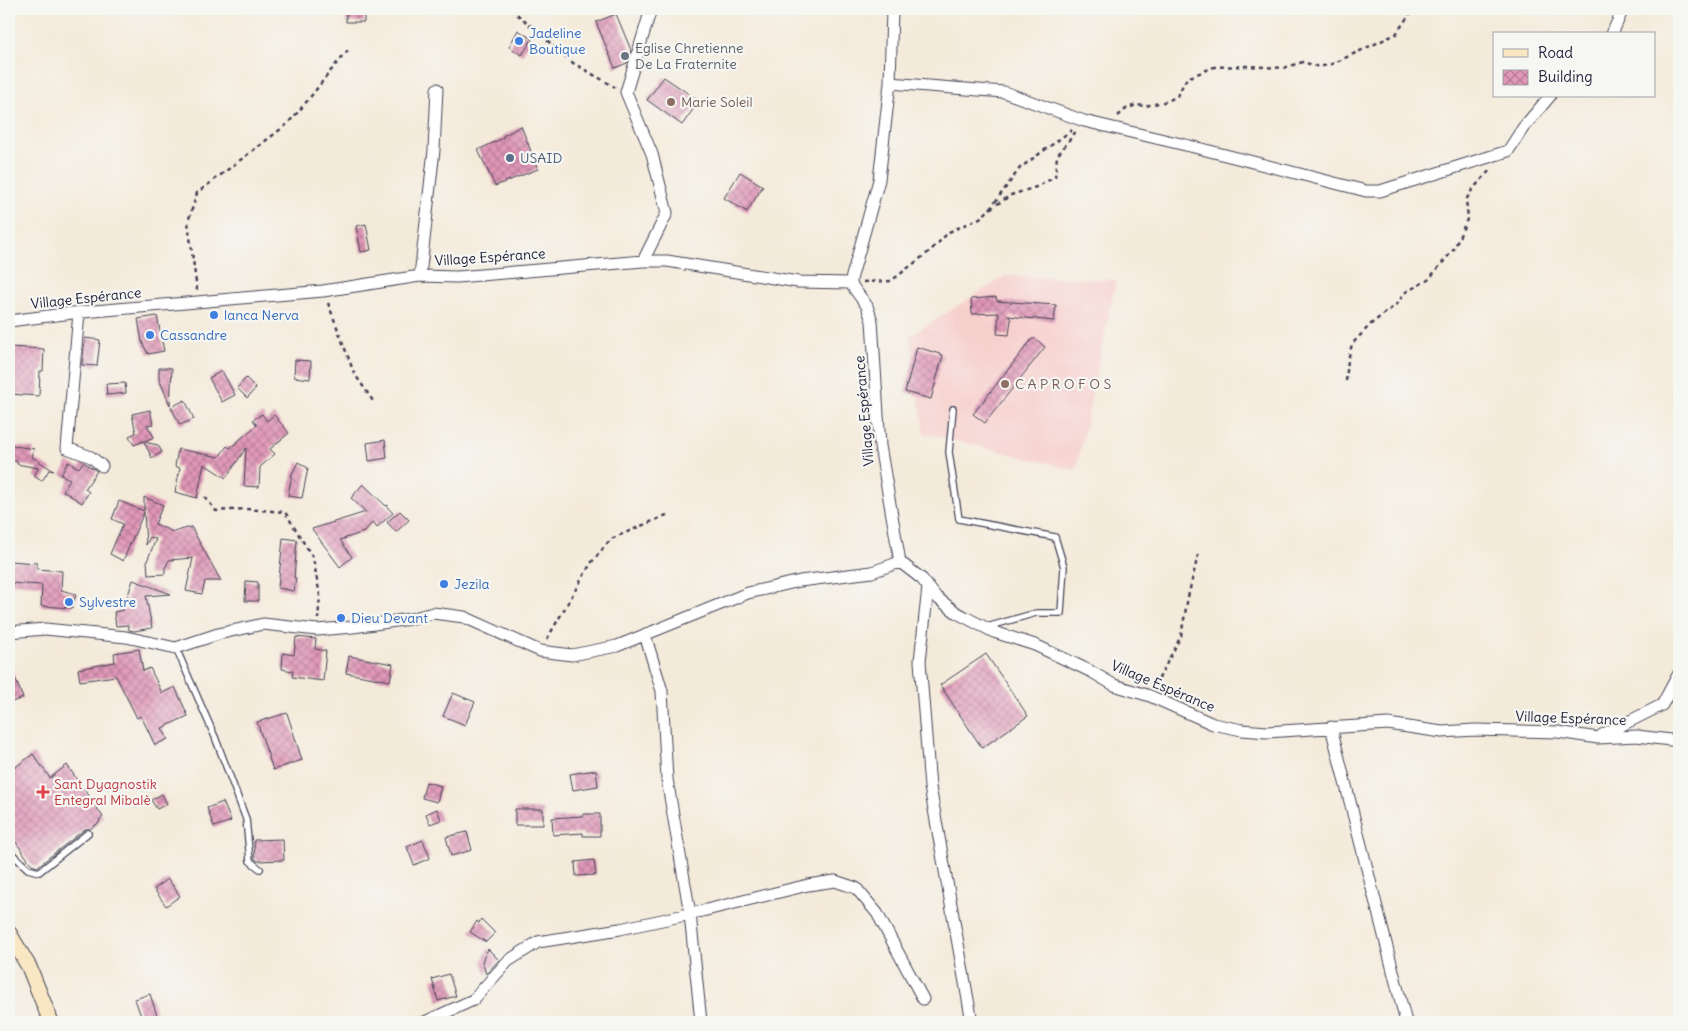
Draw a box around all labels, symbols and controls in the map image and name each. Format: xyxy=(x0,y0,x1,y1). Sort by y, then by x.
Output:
place label: Jadeline Boutique xyxy=(529,24,585,58)
legend xyxy=(1493,32,1656,98)
marker: Jadeline Boutique xyxy=(513,35,525,47)
place label: Eglise Chretienne De La Fraternite xyxy=(635,39,744,73)
text: Road xyxy=(1538,43,1573,62)
marker: Eglise Chretienne De La Fraternite xyxy=(619,50,631,62)
text: Building xyxy=(1538,67,1593,86)
place label: Marie Soleil xyxy=(681,93,753,111)
marker: Marie Soleil xyxy=(665,96,677,108)
place label: USAID xyxy=(520,149,562,167)
marker: USAID xyxy=(504,152,516,164)
street label: Village Espérance xyxy=(434,244,546,270)
street label: Village Espérance xyxy=(30,283,142,313)
place label: lanca Nerva xyxy=(224,306,299,324)
marker: lanca Nerva xyxy=(208,309,220,321)
place label: Cassandre xyxy=(160,326,227,344)
marker: Cassandre xyxy=(144,329,156,341)
street label: Village Espérance xyxy=(850,355,878,467)
place label: C A P R O F O S xyxy=(1015,375,1111,393)
marker: C A P R O F O S xyxy=(999,378,1011,390)
place label: Jezila xyxy=(454,575,490,593)
marker: Jezila xyxy=(438,578,450,590)
place label: Sylvestre xyxy=(79,593,136,611)
marker: Sylvestre xyxy=(63,596,75,608)
place label: Dieu Devant xyxy=(351,609,428,627)
marker: Dieu Devant xyxy=(335,612,347,624)
street label: Village Espérance xyxy=(1108,656,1218,716)
street label: Village Espérance xyxy=(1515,707,1627,729)
place label: Sant Dyagnostik Entegral Mibalè xyxy=(54,775,157,809)
marker: Sant Dyagnostik Entegral Mibalè xyxy=(36,785,50,799)

